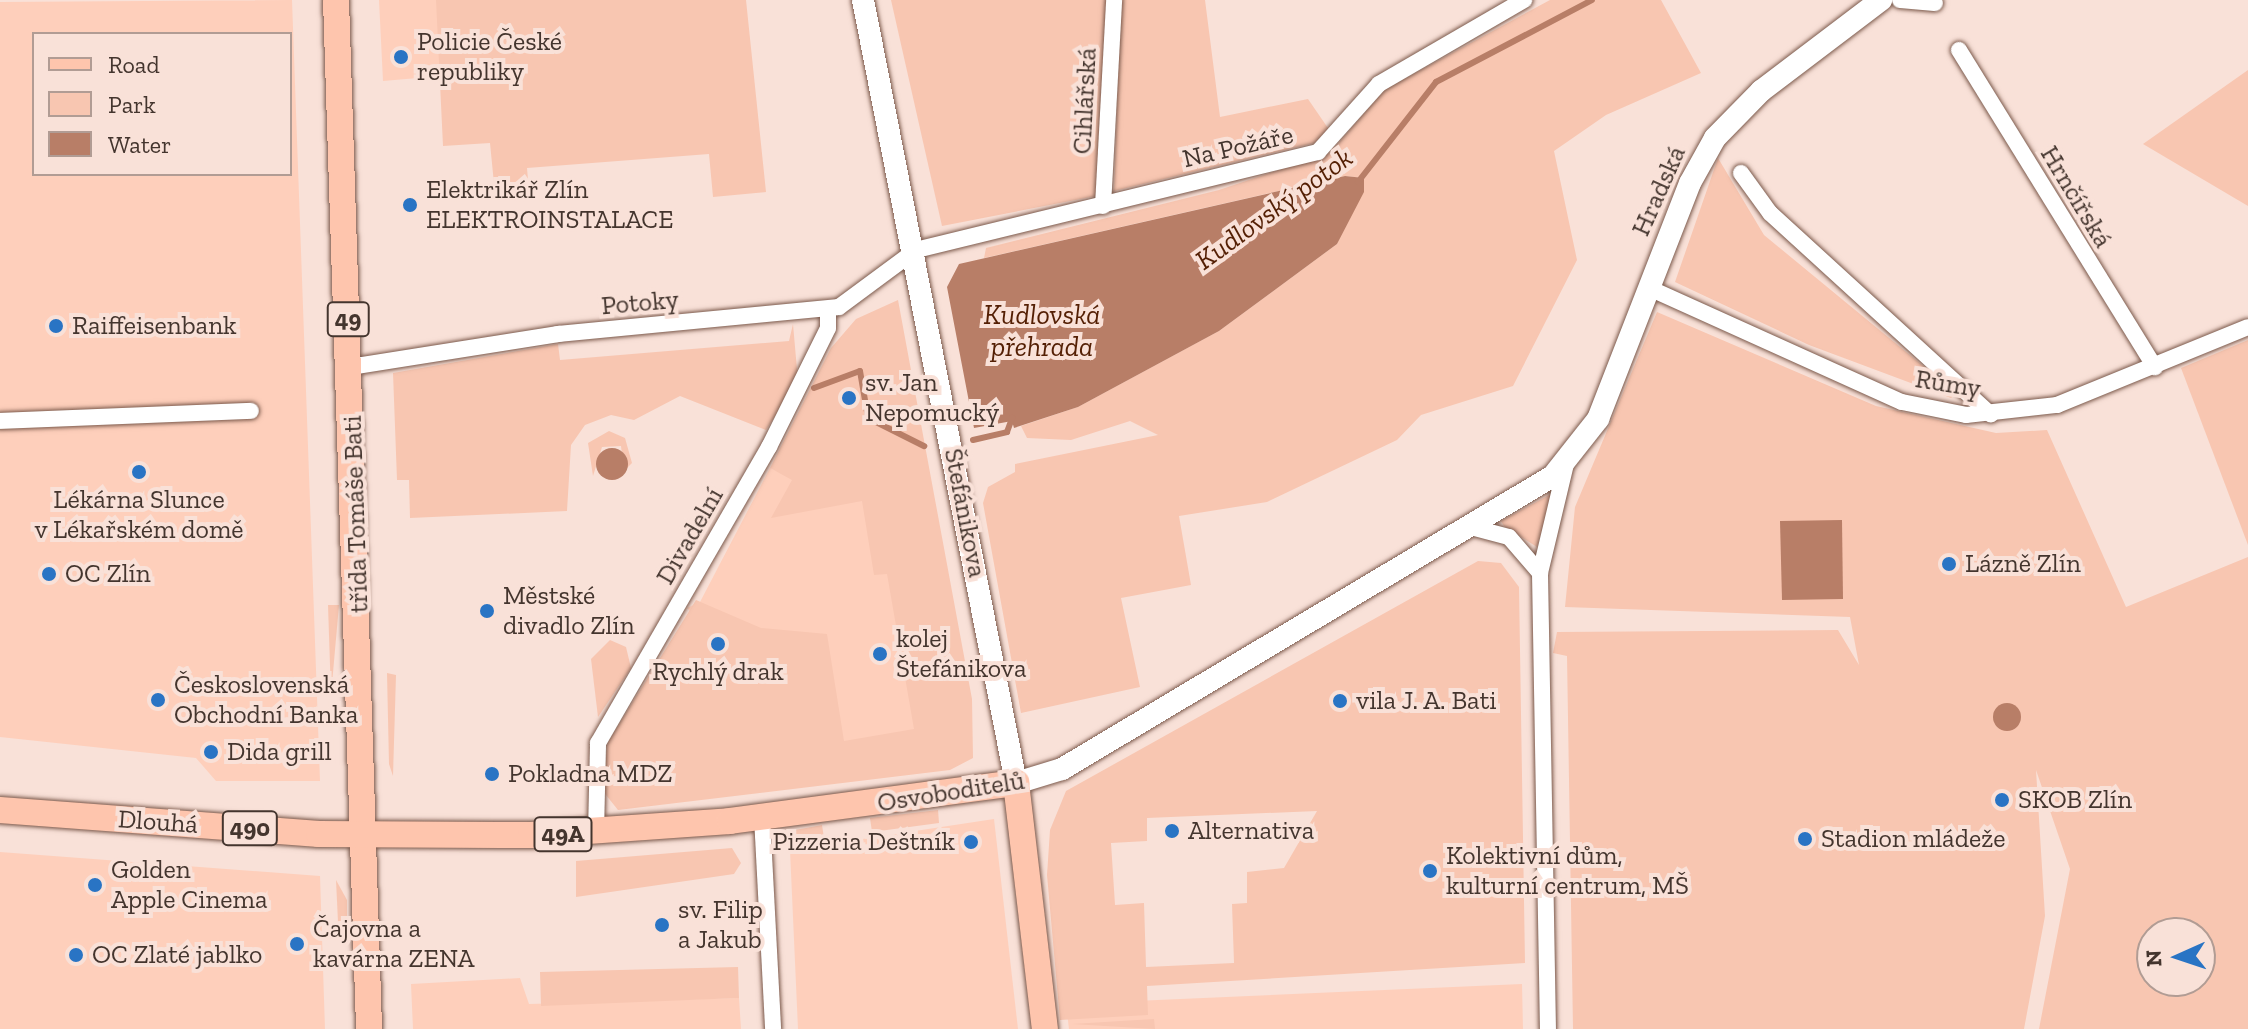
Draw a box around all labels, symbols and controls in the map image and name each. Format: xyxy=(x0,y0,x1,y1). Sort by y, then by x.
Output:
place label: Policie České republiky xyxy=(417,26,562,88)
legend xyxy=(32,32,292,176)
street label: Cihlářská xyxy=(1067,47,1103,155)
marker: Policie České republiky xyxy=(392,48,410,66)
text: Road xyxy=(108,50,160,79)
text: Park xyxy=(108,90,156,119)
street label: Na Požáře xyxy=(1180,119,1296,175)
text: Water xyxy=(108,130,171,159)
street label: Hrnčířská xyxy=(2033,140,2119,254)
water label: Kudlovský potok xyxy=(1189,141,1359,277)
street label: Hradská xyxy=(1625,141,1693,241)
place label: Elektrikář Zlín ELEKTROINSTALACE xyxy=(426,174,673,236)
marker: Elektrikář Zlín ELEKTROINSTALACE xyxy=(401,196,419,214)
street label: Potoky xyxy=(600,284,680,322)
water label: Kudlovská přehrada xyxy=(984,298,1100,364)
road number: 49 xyxy=(326,299,370,339)
place label: Raiffeisenbank xyxy=(72,310,237,342)
marker: Raiffeisenbank xyxy=(47,317,65,335)
street label: Růmy xyxy=(1913,363,1983,405)
place label: sv. Jan Nepomucký xyxy=(865,367,999,428)
marker: sv. Jan Nepomucký xyxy=(840,389,858,407)
street label: třída Tomáše Bati xyxy=(337,414,375,614)
street label: Štefánikova xyxy=(937,446,993,580)
marker: Lékárna Slunce v Lékařském domě xyxy=(130,463,148,481)
street label: Divadelní xyxy=(650,482,730,590)
place label: Lékárna Slunce v Lékařském domě xyxy=(34,484,244,546)
place label: Lázně Zlín xyxy=(1965,548,2081,580)
marker: Lázně Zlín xyxy=(1940,555,1958,573)
place label: OC Zlín xyxy=(65,558,151,590)
marker: OC Zlín xyxy=(40,565,58,583)
place label: Městské divadlo Zlín xyxy=(503,580,635,642)
marker: Městské divadlo Zlín xyxy=(478,602,496,620)
place label: kolej Štefánikova xyxy=(896,623,1027,684)
marker: Rychlý drak xyxy=(709,635,727,653)
marker: kolej Štefánikova xyxy=(871,645,889,663)
place label: Rychlý drak xyxy=(652,656,784,688)
place label: Československá Obchodní Banka xyxy=(174,669,358,730)
place label: vila J. A. Bati xyxy=(1356,685,1498,717)
marker: Československá Obchodní Banka xyxy=(149,691,167,709)
marker: vila J. A. Bati xyxy=(1331,692,1349,710)
place label: Dida grill xyxy=(227,736,332,768)
marker: Dida grill xyxy=(202,743,220,761)
place label: Pokladna MDZ xyxy=(508,758,672,790)
marker: Pokladna MDZ xyxy=(483,765,501,783)
street label: Osvoboditelů xyxy=(875,765,1027,819)
place label: SKOB Zlín xyxy=(2018,784,2132,816)
marker: SKOB Zlín xyxy=(1993,791,2011,809)
street label: Dlouhá xyxy=(117,804,199,840)
road number: 490 xyxy=(220,808,280,848)
road number: 49A xyxy=(533,814,593,854)
place label: Alternativa xyxy=(1188,815,1314,847)
marker: Alternativa xyxy=(1163,822,1181,840)
place label: Stadion mládeže xyxy=(1821,823,2005,855)
place label: Pizzeria Deštník xyxy=(773,826,955,858)
marker: Stadion mládeže xyxy=(1796,830,1814,848)
marker: Pizzeria Deštník xyxy=(962,833,980,851)
place label: Kolektivní dům, kulturní centrum, MŠ xyxy=(1446,840,1689,902)
place label: Golden Apple Cinema xyxy=(111,854,268,916)
marker: Kolektivní dům, kulturní centrum, MŠ xyxy=(1421,862,1439,880)
marker: Golden Apple Cinema xyxy=(86,876,104,894)
place label: sv. Filip a Jakub xyxy=(678,894,763,956)
place label: Čajovna a kavárna ZENA xyxy=(313,913,474,974)
marker: sv. Filip a Jakub xyxy=(653,916,671,934)
north arrow xyxy=(2136,917,2216,997)
marker: Čajovna a kavárna ZENA xyxy=(288,935,306,953)
place label: OC Zlaté jablko xyxy=(92,939,262,971)
marker: OC Zlaté jablko xyxy=(67,946,85,964)
text: N xyxy=(2140,949,2167,967)

